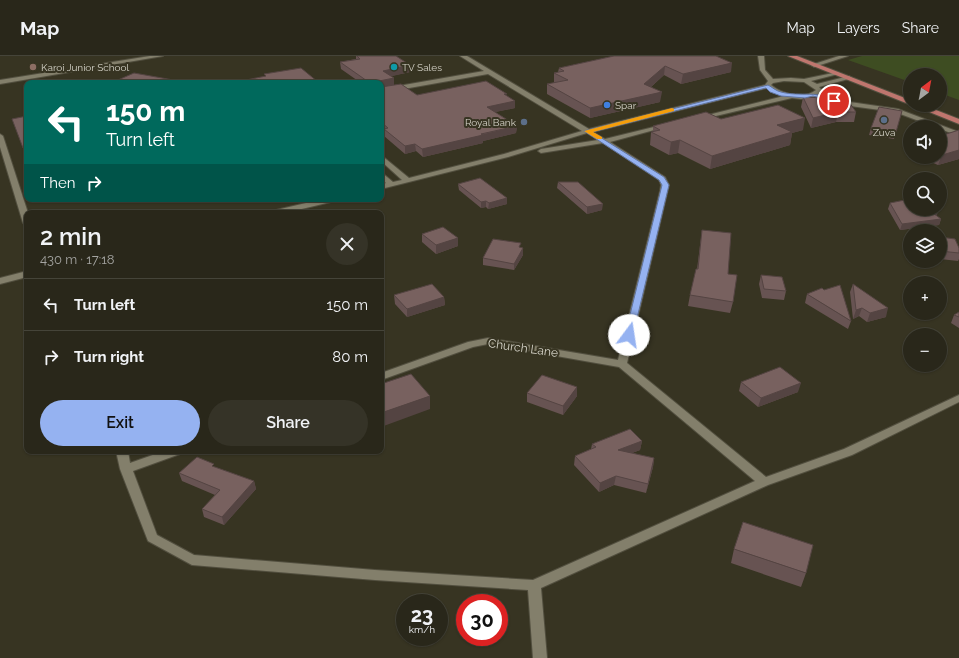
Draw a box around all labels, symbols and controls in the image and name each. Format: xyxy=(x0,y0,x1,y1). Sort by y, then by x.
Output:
text: Map xyxy=(20,17,59,39)
text: Map xyxy=(787,20,815,36)
text: Layers xyxy=(837,20,880,36)
text: Share xyxy=(902,20,939,36)
marker: Karoi Junior School xyxy=(28,62,38,72)
place label: Karoi Junior School xyxy=(41,62,129,73)
marker: TV Sales xyxy=(389,62,399,72)
place label: TV Sales xyxy=(402,62,442,73)
north arrow xyxy=(903,68,947,112)
map controls xyxy=(903,68,947,372)
pin xyxy=(817,84,851,118)
icon: arrive xyxy=(823,90,845,112)
text: 150 m xyxy=(106,95,185,128)
icon: left xyxy=(40,96,92,148)
marker: Spar xyxy=(602,100,612,110)
place label: Spar xyxy=(615,100,637,111)
marker: Zuva xyxy=(879,115,889,125)
place label: Royal Bank xyxy=(465,117,517,128)
marker: Royal Bank xyxy=(519,117,529,127)
button: sound xyxy=(903,120,947,164)
place label: Zuva xyxy=(873,127,895,138)
text: Turn left xyxy=(106,129,175,150)
icon: right xyxy=(83,172,105,194)
button: search xyxy=(903,172,947,216)
text: Then xyxy=(40,174,75,192)
text: 2 min xyxy=(40,222,102,251)
button: close xyxy=(326,223,368,265)
button: layers xyxy=(903,224,947,268)
text: 430 m · 17:18 xyxy=(40,252,115,267)
button: + xyxy=(903,276,947,320)
icon: left xyxy=(40,294,62,316)
text: Turn left xyxy=(74,296,135,314)
text: 150 m xyxy=(327,296,368,314)
position arrow xyxy=(608,314,650,356)
button: − xyxy=(903,328,947,372)
street label: Church Lane xyxy=(487,336,559,360)
icon: right xyxy=(40,346,62,368)
text: Turn right xyxy=(74,348,144,366)
text: 80 m xyxy=(332,348,368,366)
button: Exit xyxy=(40,400,200,446)
button: Share xyxy=(208,400,368,446)
speed limit sign: 30 xyxy=(456,594,508,646)
text: 23 xyxy=(411,603,433,627)
text: km/h xyxy=(409,624,435,635)

